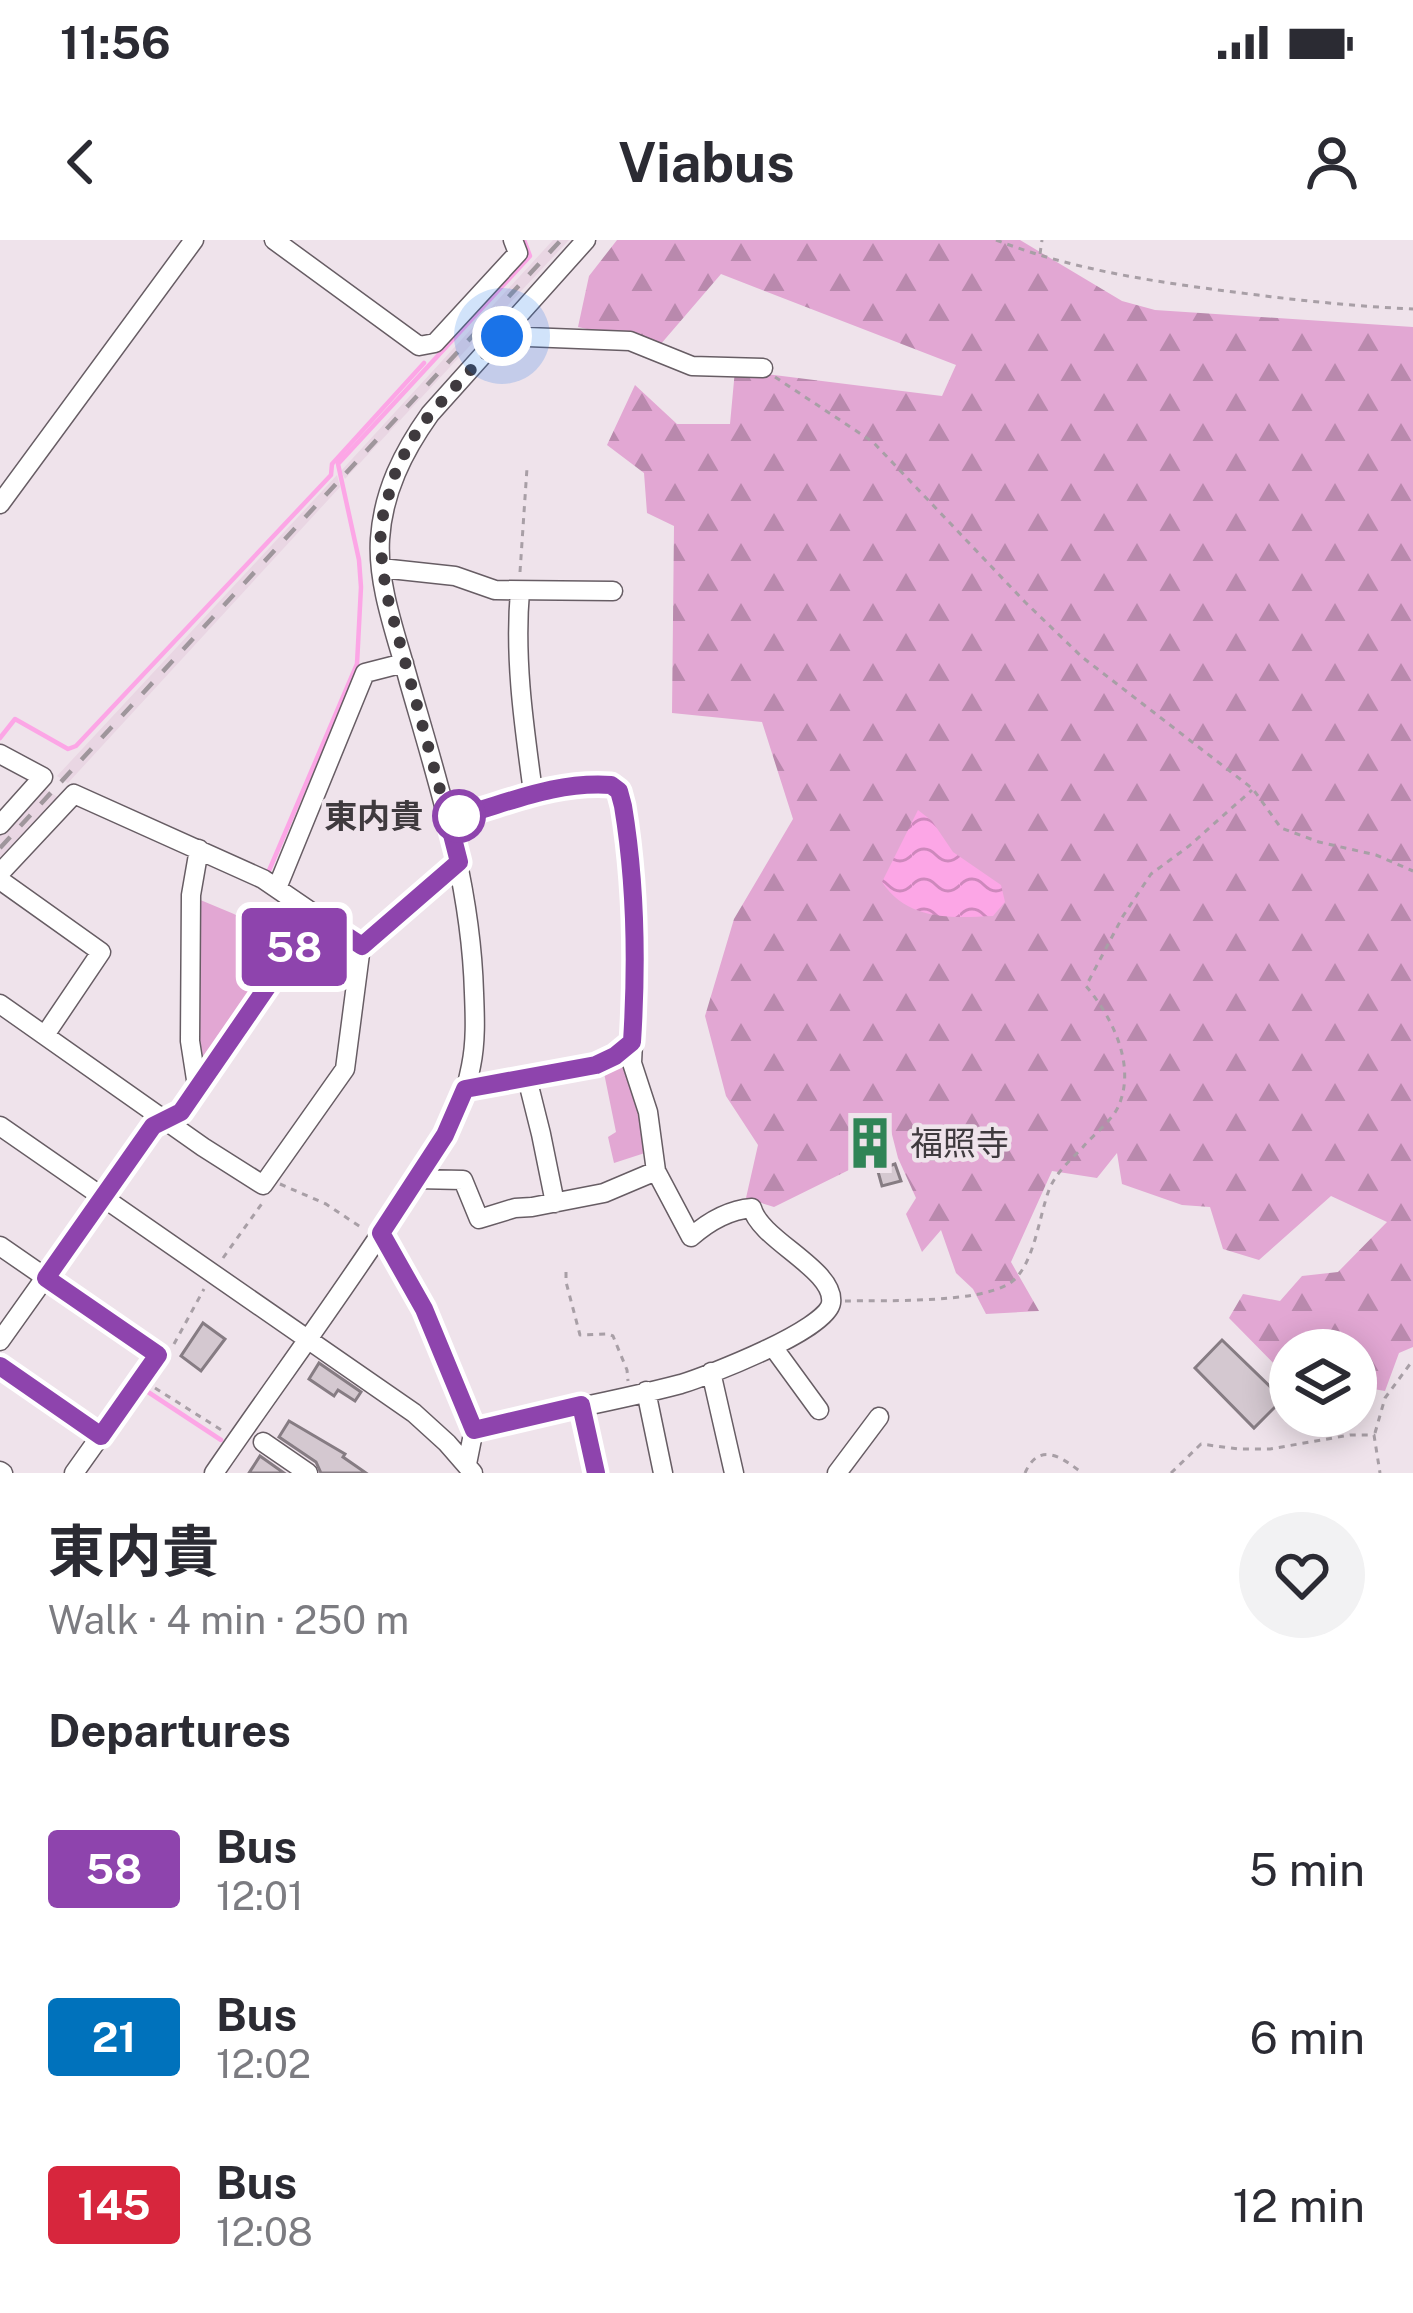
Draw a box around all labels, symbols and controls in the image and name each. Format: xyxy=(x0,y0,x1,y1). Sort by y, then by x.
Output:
text: 11:56 xyxy=(60,16,171,69)
icon: back xyxy=(48,129,114,195)
icon: person xyxy=(1299,129,1365,195)
text: Viabus xyxy=(618,131,795,194)
your location xyxy=(472,306,532,366)
marker: 東内貴 xyxy=(434,791,484,841)
place label: 東内貴 xyxy=(324,797,423,835)
line badge: 58 xyxy=(240,908,348,986)
text: 58 xyxy=(266,922,322,971)
building icon: 福照寺 xyxy=(841,1114,899,1172)
place label: 福照寺 xyxy=(910,1124,1009,1162)
map controls xyxy=(1269,1329,1377,1437)
button: layers xyxy=(1269,1329,1377,1437)
button: heart xyxy=(1239,1512,1365,1638)
text: 東内貴 xyxy=(48,1518,219,1585)
text: Walk · 4 min · 250 m xyxy=(48,1597,409,1643)
text: Departures xyxy=(48,1704,291,1757)
text: Bus xyxy=(216,1820,297,1873)
text: 5 min xyxy=(1249,1843,1365,1896)
text: 58 xyxy=(86,1844,142,1893)
text: 12:01 xyxy=(216,1873,304,1919)
text: Bus xyxy=(216,1988,297,2041)
text: 6 min xyxy=(1250,2011,1365,2064)
text: 21 xyxy=(92,2012,136,2061)
text: 12:02 xyxy=(216,2041,311,2087)
text: Bus xyxy=(216,2156,297,2209)
text: 12 min xyxy=(1233,2179,1365,2232)
text: 145 xyxy=(77,2180,151,2229)
text: 12:08 xyxy=(216,2209,313,2255)

